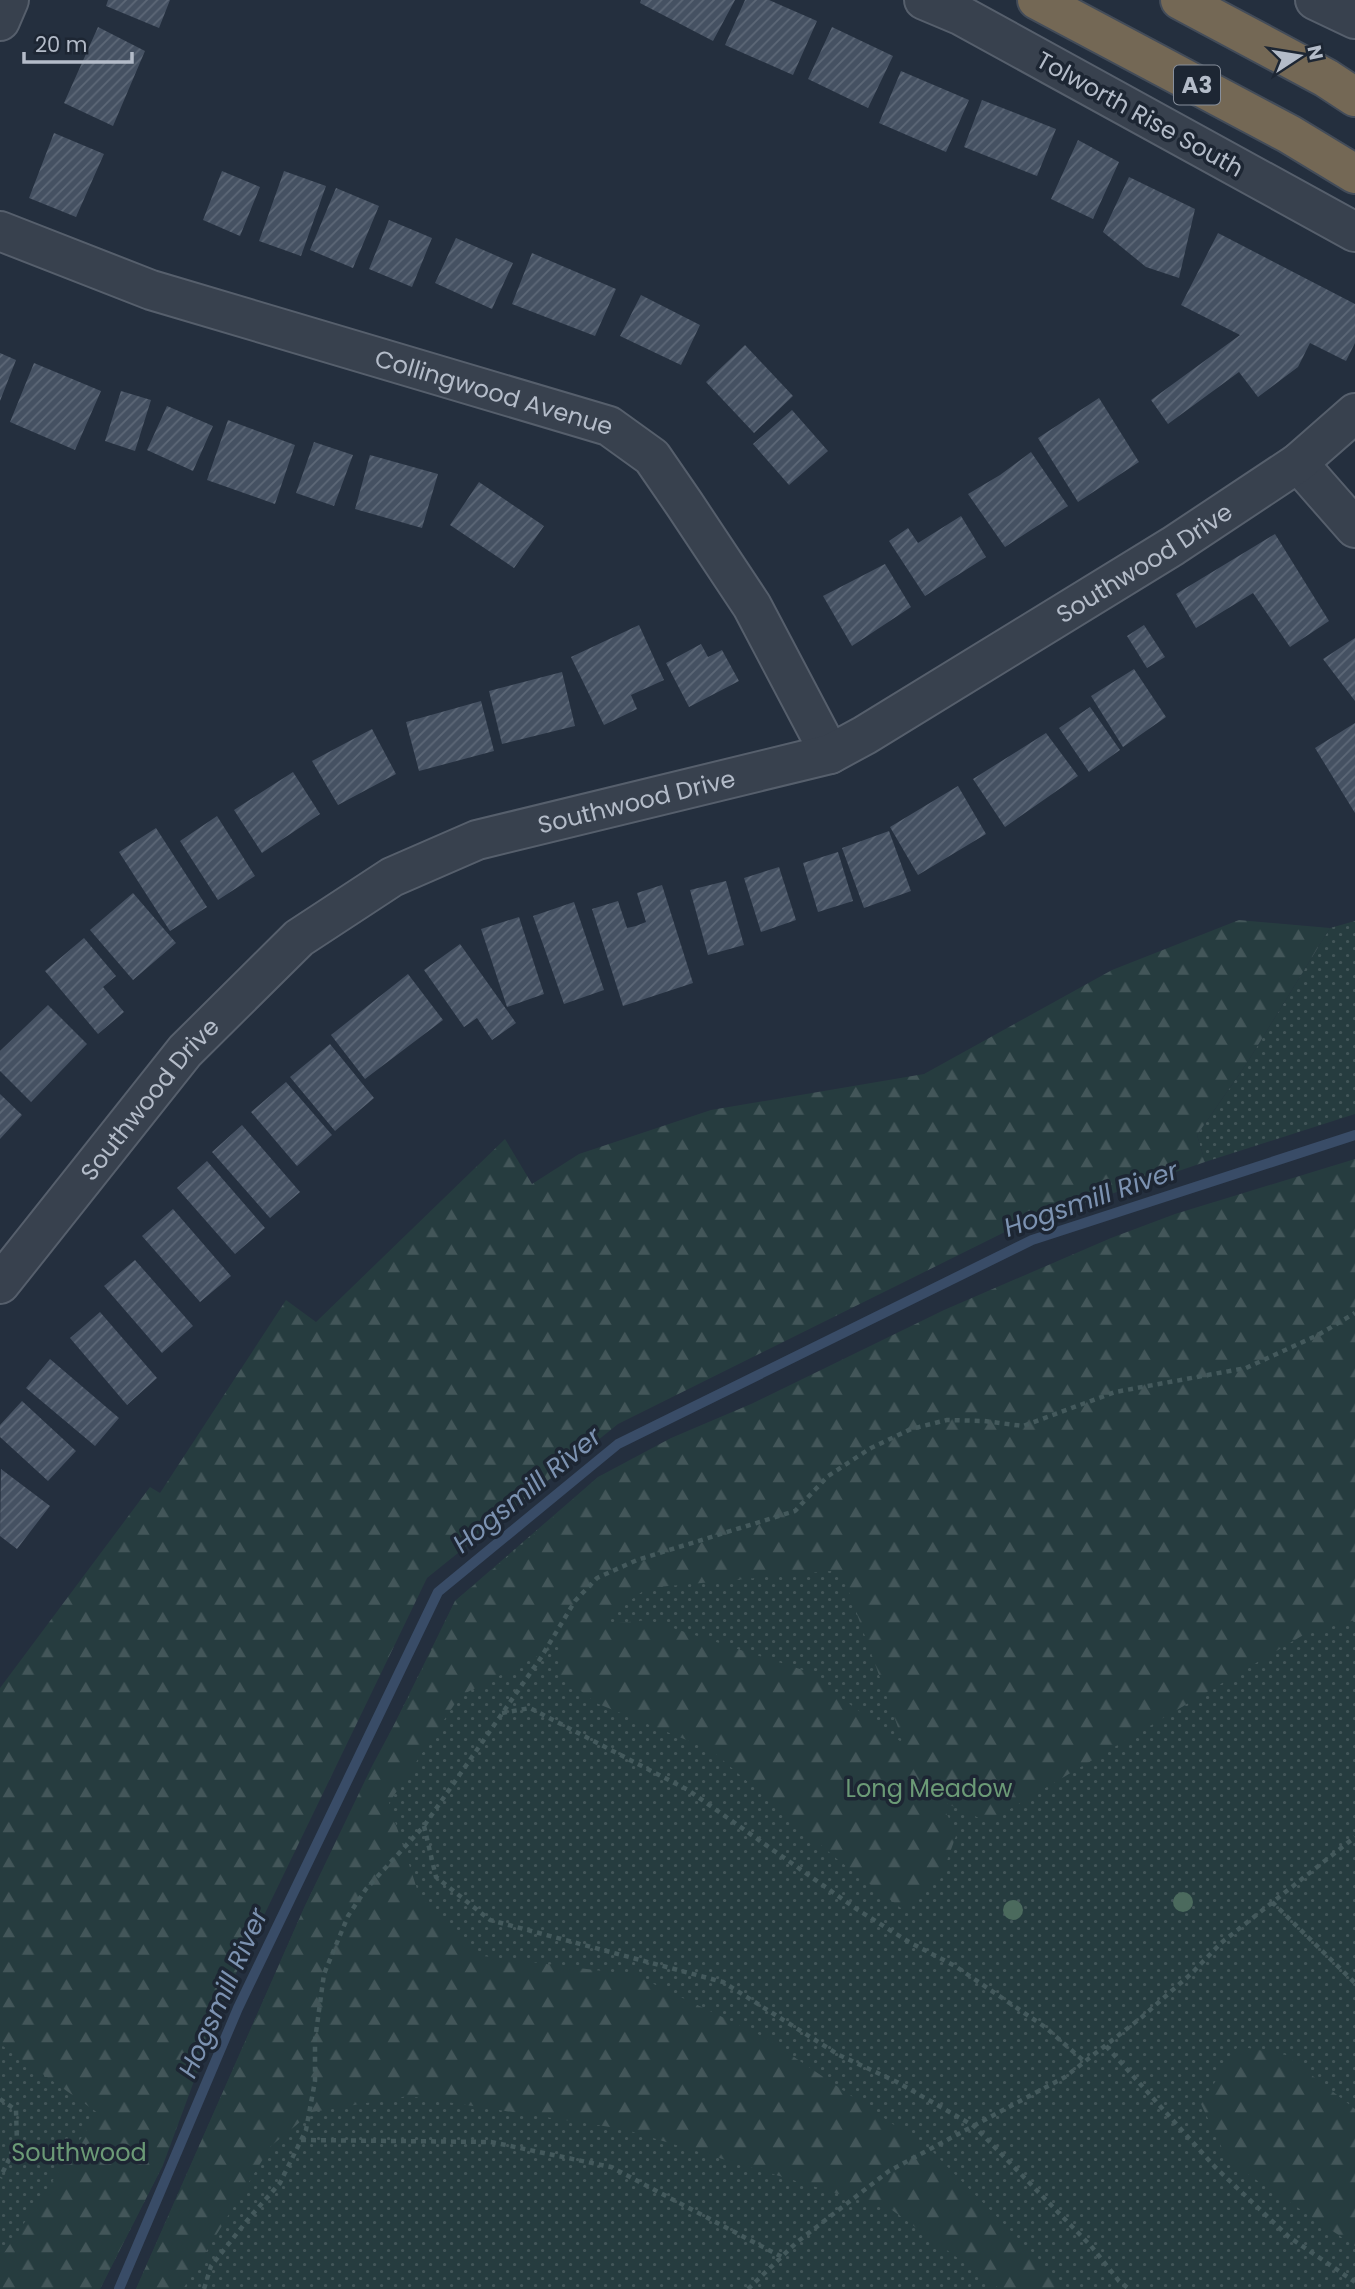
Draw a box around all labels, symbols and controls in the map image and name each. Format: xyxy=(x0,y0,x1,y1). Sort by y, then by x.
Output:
scale bar xyxy=(24,21,133,65)
north arrow xyxy=(1264,21,1334,91)
text: 20 m xyxy=(35,30,88,59)
street label: Tolworth Rise South xyxy=(1031,43,1249,185)
text: N xyxy=(1300,43,1330,62)
road number: A3 xyxy=(1174,66,1220,104)
street label: Collingwood Avenue xyxy=(371,341,617,443)
street label: Southwood Drive xyxy=(1050,495,1238,630)
street label: Southwood Drive xyxy=(534,761,739,841)
street label: Southwood Drive xyxy=(72,1010,226,1187)
water label: Hogsmill River xyxy=(999,1152,1184,1246)
water label: Hogsmill River xyxy=(445,1418,610,1561)
park label: Long Meadow xyxy=(846,1772,1013,1805)
water label: Hogsmill River xyxy=(170,1901,277,2083)
park label: Southwood xyxy=(11,2136,147,2169)

